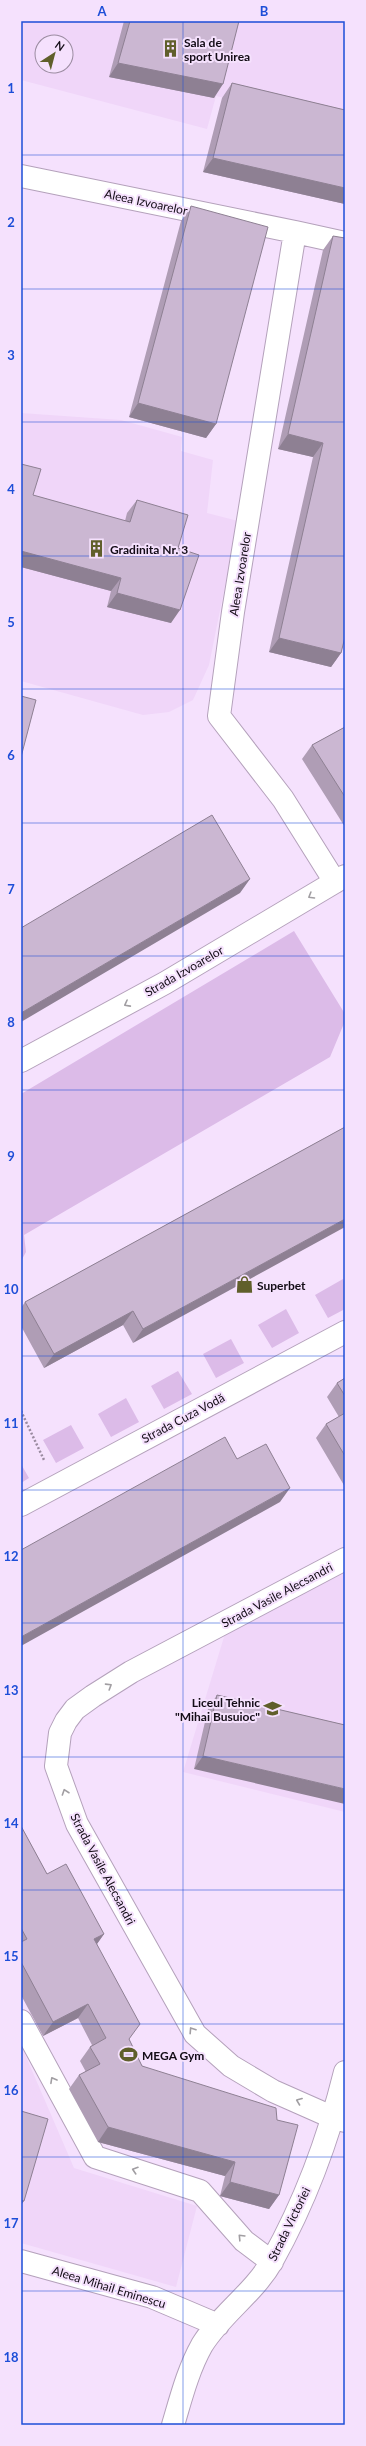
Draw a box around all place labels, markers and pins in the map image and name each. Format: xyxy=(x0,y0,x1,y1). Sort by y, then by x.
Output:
place label: Sala de sport Unirea xyxy=(184,35,250,64)
building icon: Sala de sport Unirea xyxy=(161,39,181,59)
building icon: Gradinita Nr. 3 xyxy=(87,539,107,559)
place label: Gradinita Nr. 3 xyxy=(110,542,188,557)
shop icon: Superbet xyxy=(234,1275,254,1295)
place label: Superbet xyxy=(257,1278,306,1293)
place label: Liceul Tehnic "Mihai Busuioc" xyxy=(175,1695,260,1724)
school or university icon: Liceul Tehnic "Mihai Busuioc" xyxy=(263,1699,283,1719)
sports icon: MEGA Gym xyxy=(119,2045,139,2065)
place label: MEGA Gym xyxy=(142,2048,204,2063)

